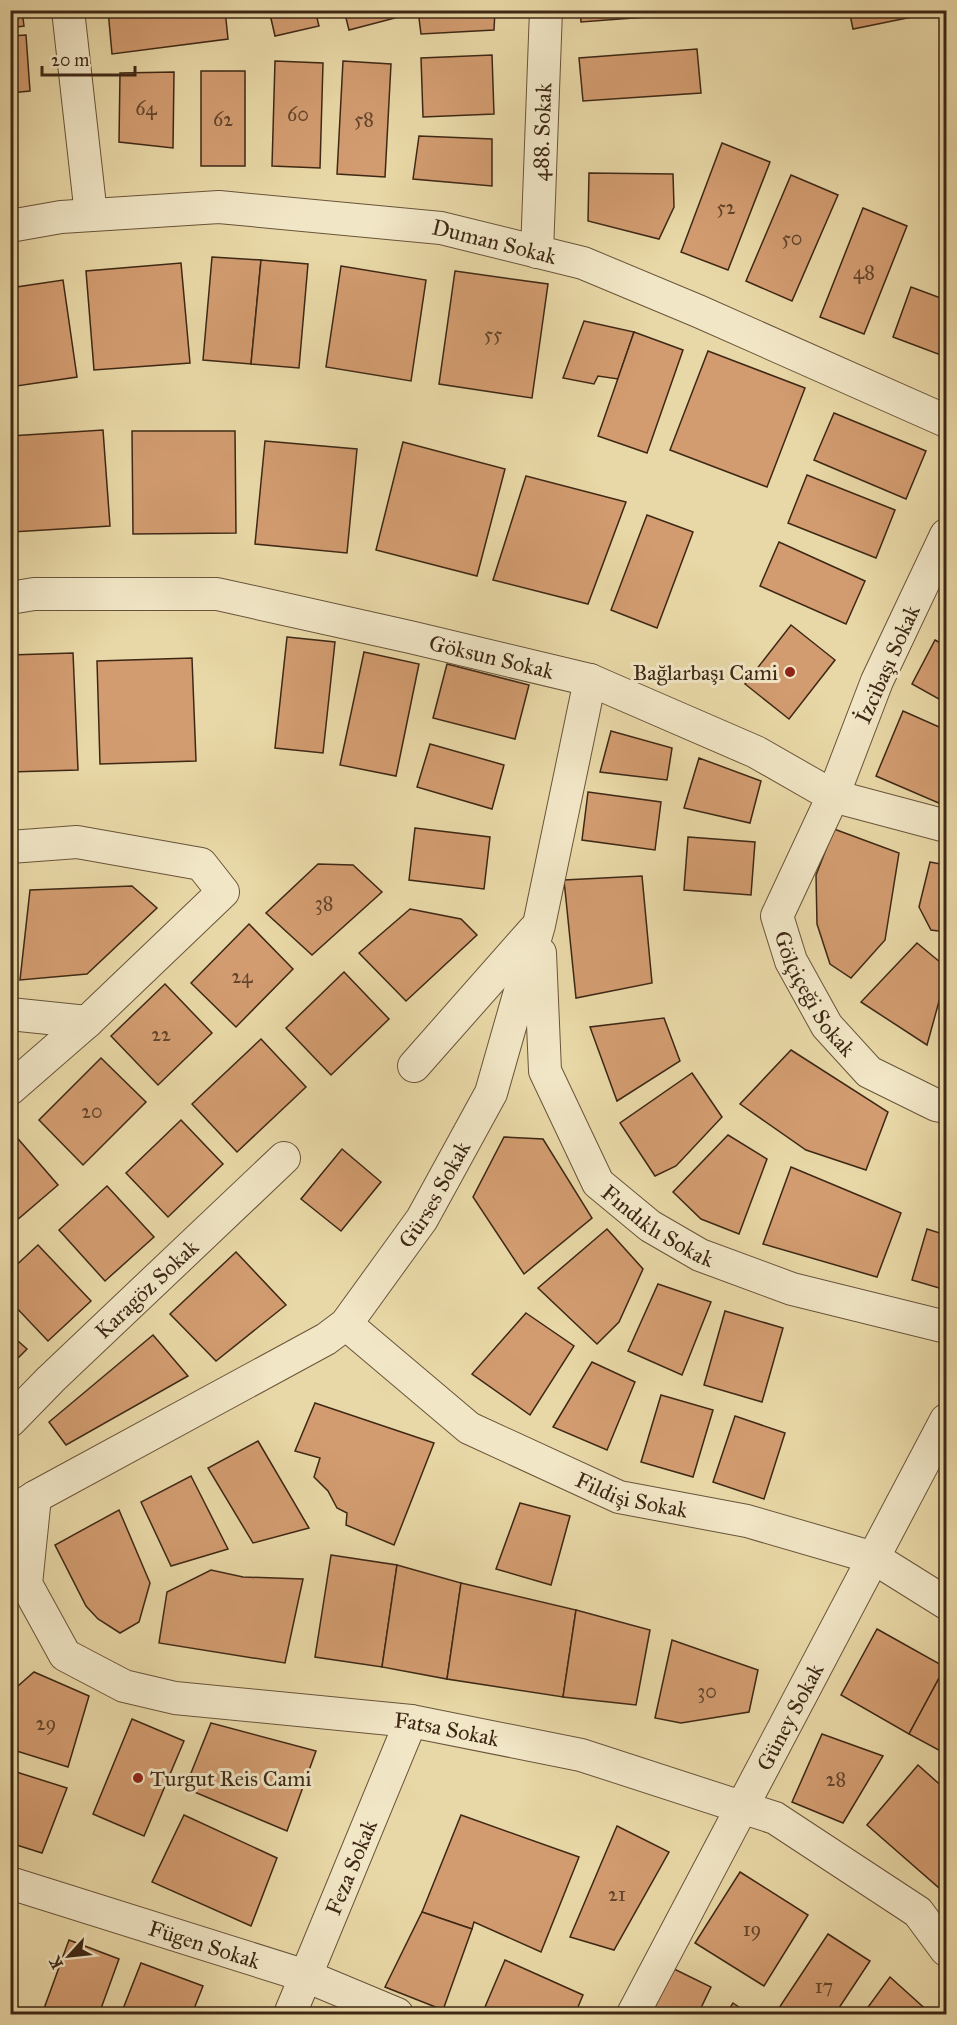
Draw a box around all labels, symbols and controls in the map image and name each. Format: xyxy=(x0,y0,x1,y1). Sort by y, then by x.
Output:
scale bar xyxy=(42,39,135,77)
text: 20 m xyxy=(51,49,89,71)
street label: 488. Sokak xyxy=(527,82,557,182)
house number: 64 xyxy=(135,96,158,120)
house number: 60 xyxy=(287,102,309,126)
house number: 62 xyxy=(213,107,233,131)
house number: 58 xyxy=(354,107,374,131)
house number: 52 xyxy=(716,195,736,219)
street label: Duman Sokak xyxy=(429,213,560,270)
house number: 50 xyxy=(782,226,802,250)
house number: 48 xyxy=(853,260,875,284)
house number: 55 xyxy=(484,322,502,346)
street label: İzcibaşı Sokak xyxy=(849,600,926,728)
street label: Göksun Sokak xyxy=(426,629,557,685)
place label: Bağlarbaşı Cami xyxy=(633,659,778,686)
marker: Bağlarbaşı Cami xyxy=(783,665,797,679)
house number: 38 xyxy=(315,891,333,915)
street label: Gölçiçeği Sokak xyxy=(768,928,862,1063)
house number: 24 xyxy=(231,964,253,988)
house number: 22 xyxy=(151,1022,171,1046)
house number: 20 xyxy=(81,1099,103,1123)
street label: Gürses Sokak xyxy=(393,1135,477,1253)
street label: Fındıklı Sokak xyxy=(596,1179,718,1273)
street label: Karagöz Sokak xyxy=(89,1233,205,1344)
street label: Fildişi Sokak xyxy=(571,1466,691,1524)
street label: Güney Sokak xyxy=(751,1658,830,1775)
house number: 30 xyxy=(697,1679,717,1703)
street label: Fatsa Sokak xyxy=(393,1706,502,1752)
house number: 29 xyxy=(36,1711,56,1735)
place label: Turgut Reis Cami xyxy=(150,1765,312,1792)
house number: 28 xyxy=(826,1767,846,1791)
marker: Turgut Reis Cami xyxy=(131,1771,145,1785)
street label: Feza Sokak xyxy=(319,1815,383,1919)
house number: 21 xyxy=(608,1882,626,1906)
street label: Fügen Sokak xyxy=(145,1914,264,1975)
house number: 19 xyxy=(743,1917,761,1941)
north arrow xyxy=(39,1926,99,1986)
text: K xyxy=(45,1953,67,1972)
house number: 17 xyxy=(815,1974,833,1998)

